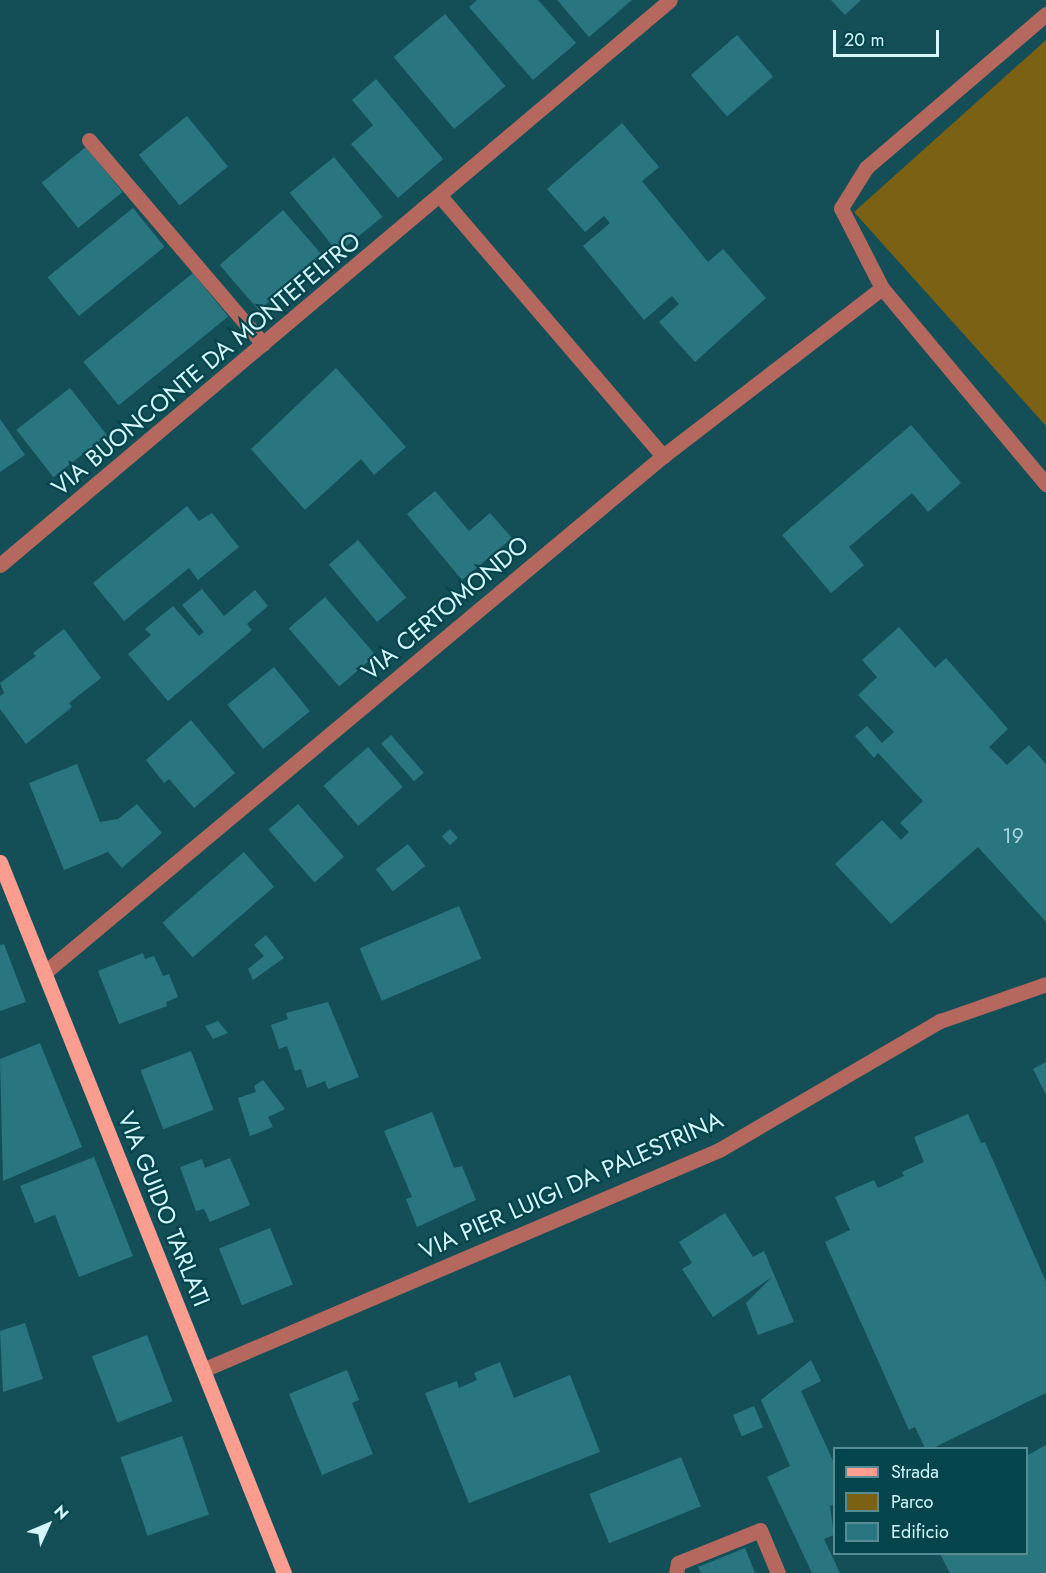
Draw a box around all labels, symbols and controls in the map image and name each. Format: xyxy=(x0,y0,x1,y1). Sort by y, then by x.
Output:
scale bar xyxy=(836,18,942,56)
text: 20 m xyxy=(844,27,884,53)
street label: VIA BUONCONTE DA MONTEFELTRO xyxy=(46,226,366,502)
street label: VIA CERTOMONDO xyxy=(356,530,534,686)
house number: 19 xyxy=(1002,823,1024,849)
street label: VIA PIER LUIGI DA PALESTRINA xyxy=(415,1105,727,1265)
street label: VIA GUIDO TARLATI xyxy=(112,1107,216,1311)
legend xyxy=(833,1447,1028,1555)
text: Strada xyxy=(891,1459,939,1485)
text: Parco xyxy=(891,1489,933,1515)
north arrow xyxy=(18,1495,78,1555)
text: N xyxy=(49,1500,74,1525)
text: Edificio xyxy=(891,1519,949,1545)

